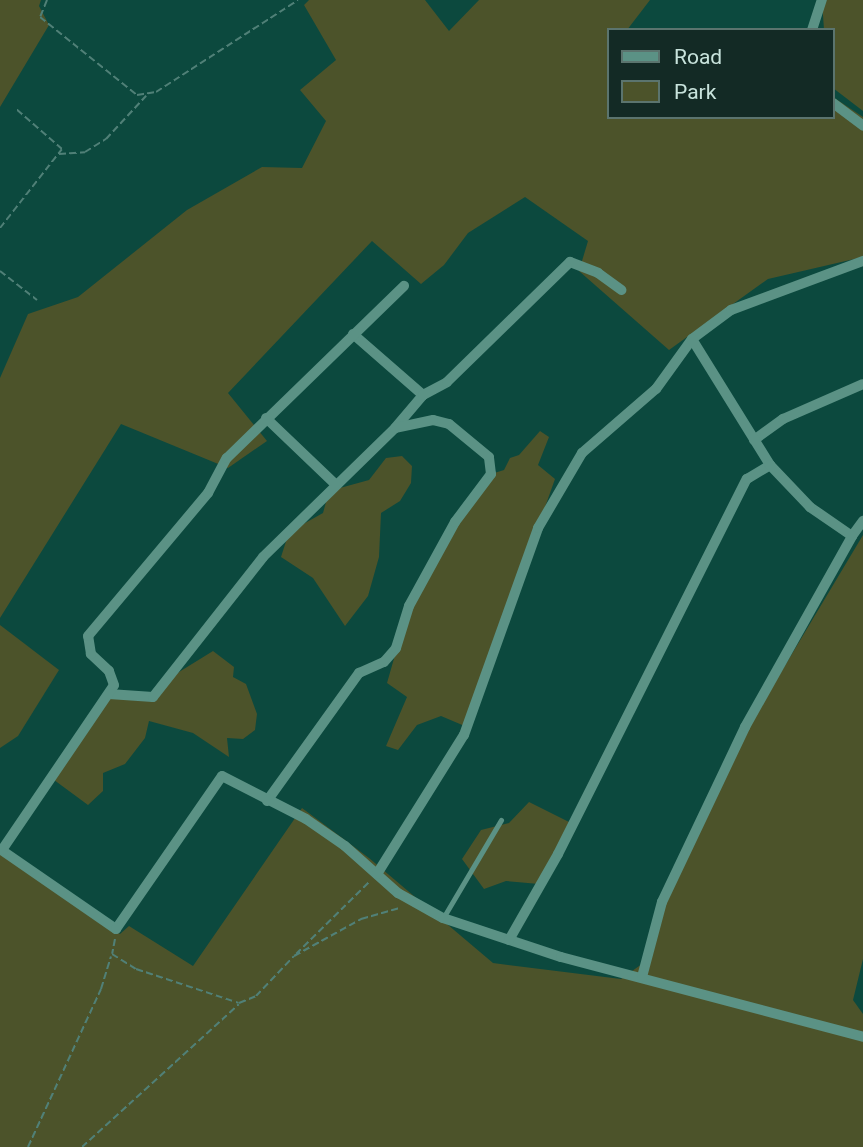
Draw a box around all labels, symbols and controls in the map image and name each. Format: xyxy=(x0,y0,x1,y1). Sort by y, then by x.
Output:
legend xyxy=(608,28,835,119)
text: Road xyxy=(674,45,722,69)
text: Park xyxy=(674,80,716,104)

